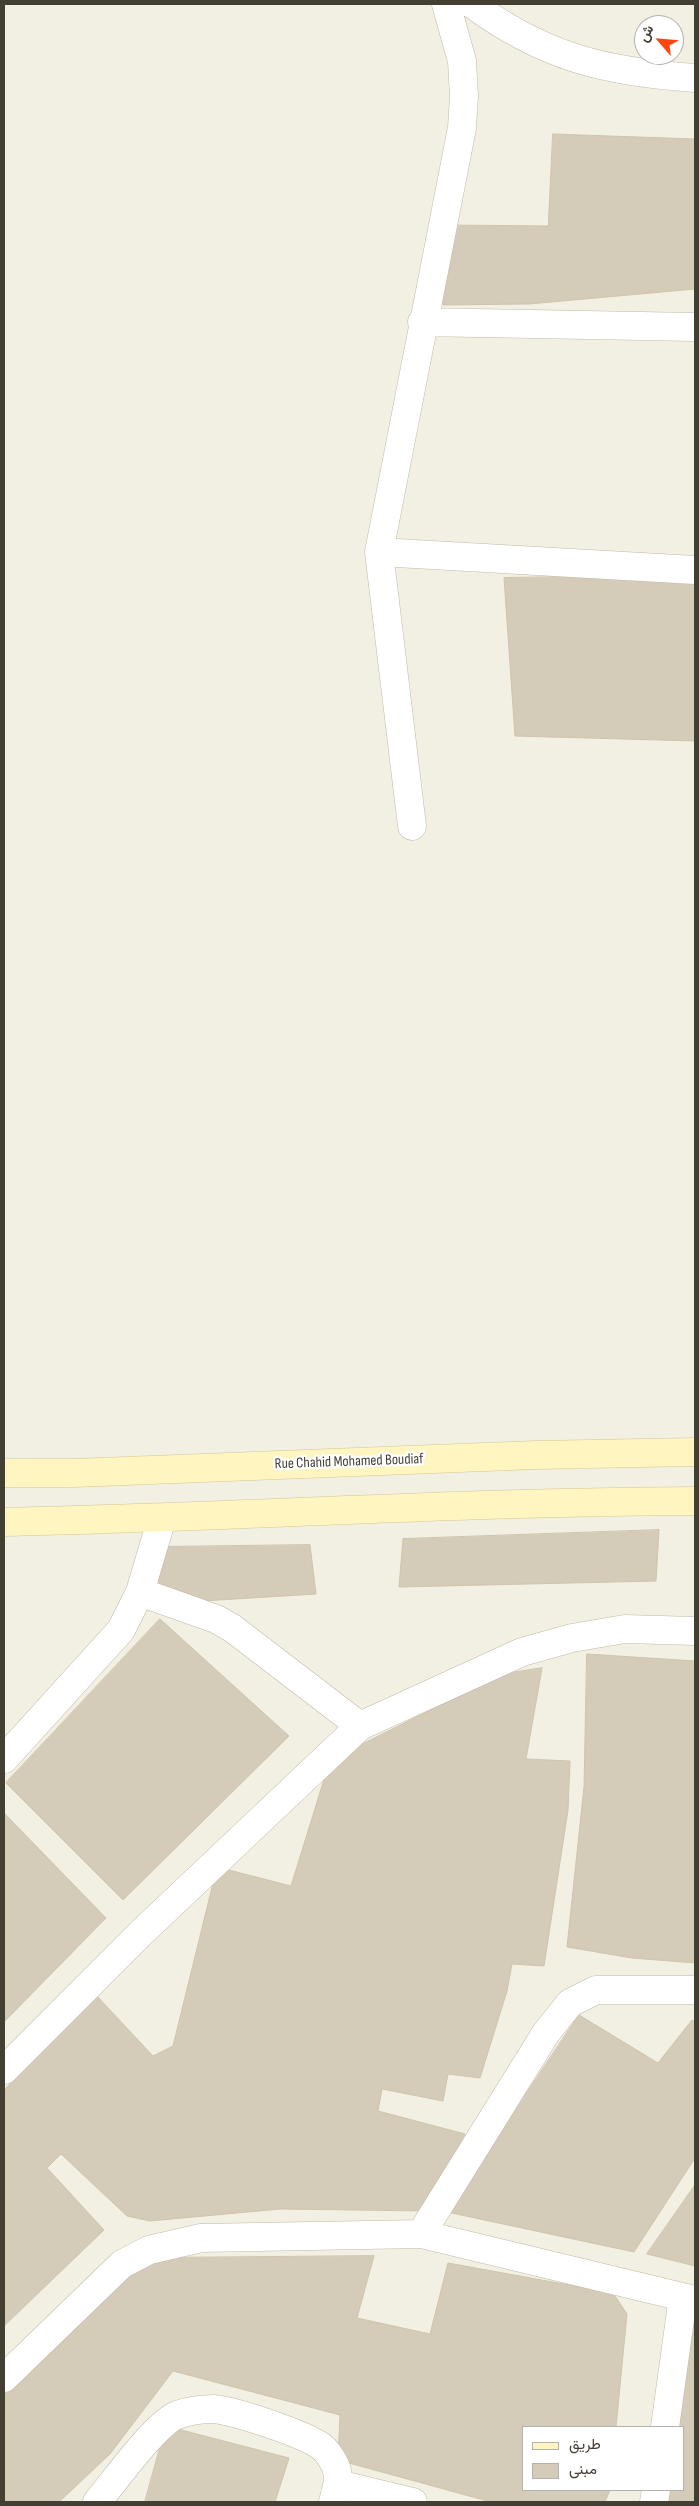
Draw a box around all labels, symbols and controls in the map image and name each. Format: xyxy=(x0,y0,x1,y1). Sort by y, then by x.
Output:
north arrow xyxy=(634,15,684,65)
text: ش xyxy=(635,22,657,45)
street label: Rue Chahid Mohamed Boudiaf xyxy=(274,1450,424,1474)
legend xyxy=(522,2426,684,2491)
text: طريق xyxy=(569,2435,601,2454)
text: مبنى xyxy=(569,2460,597,2479)

